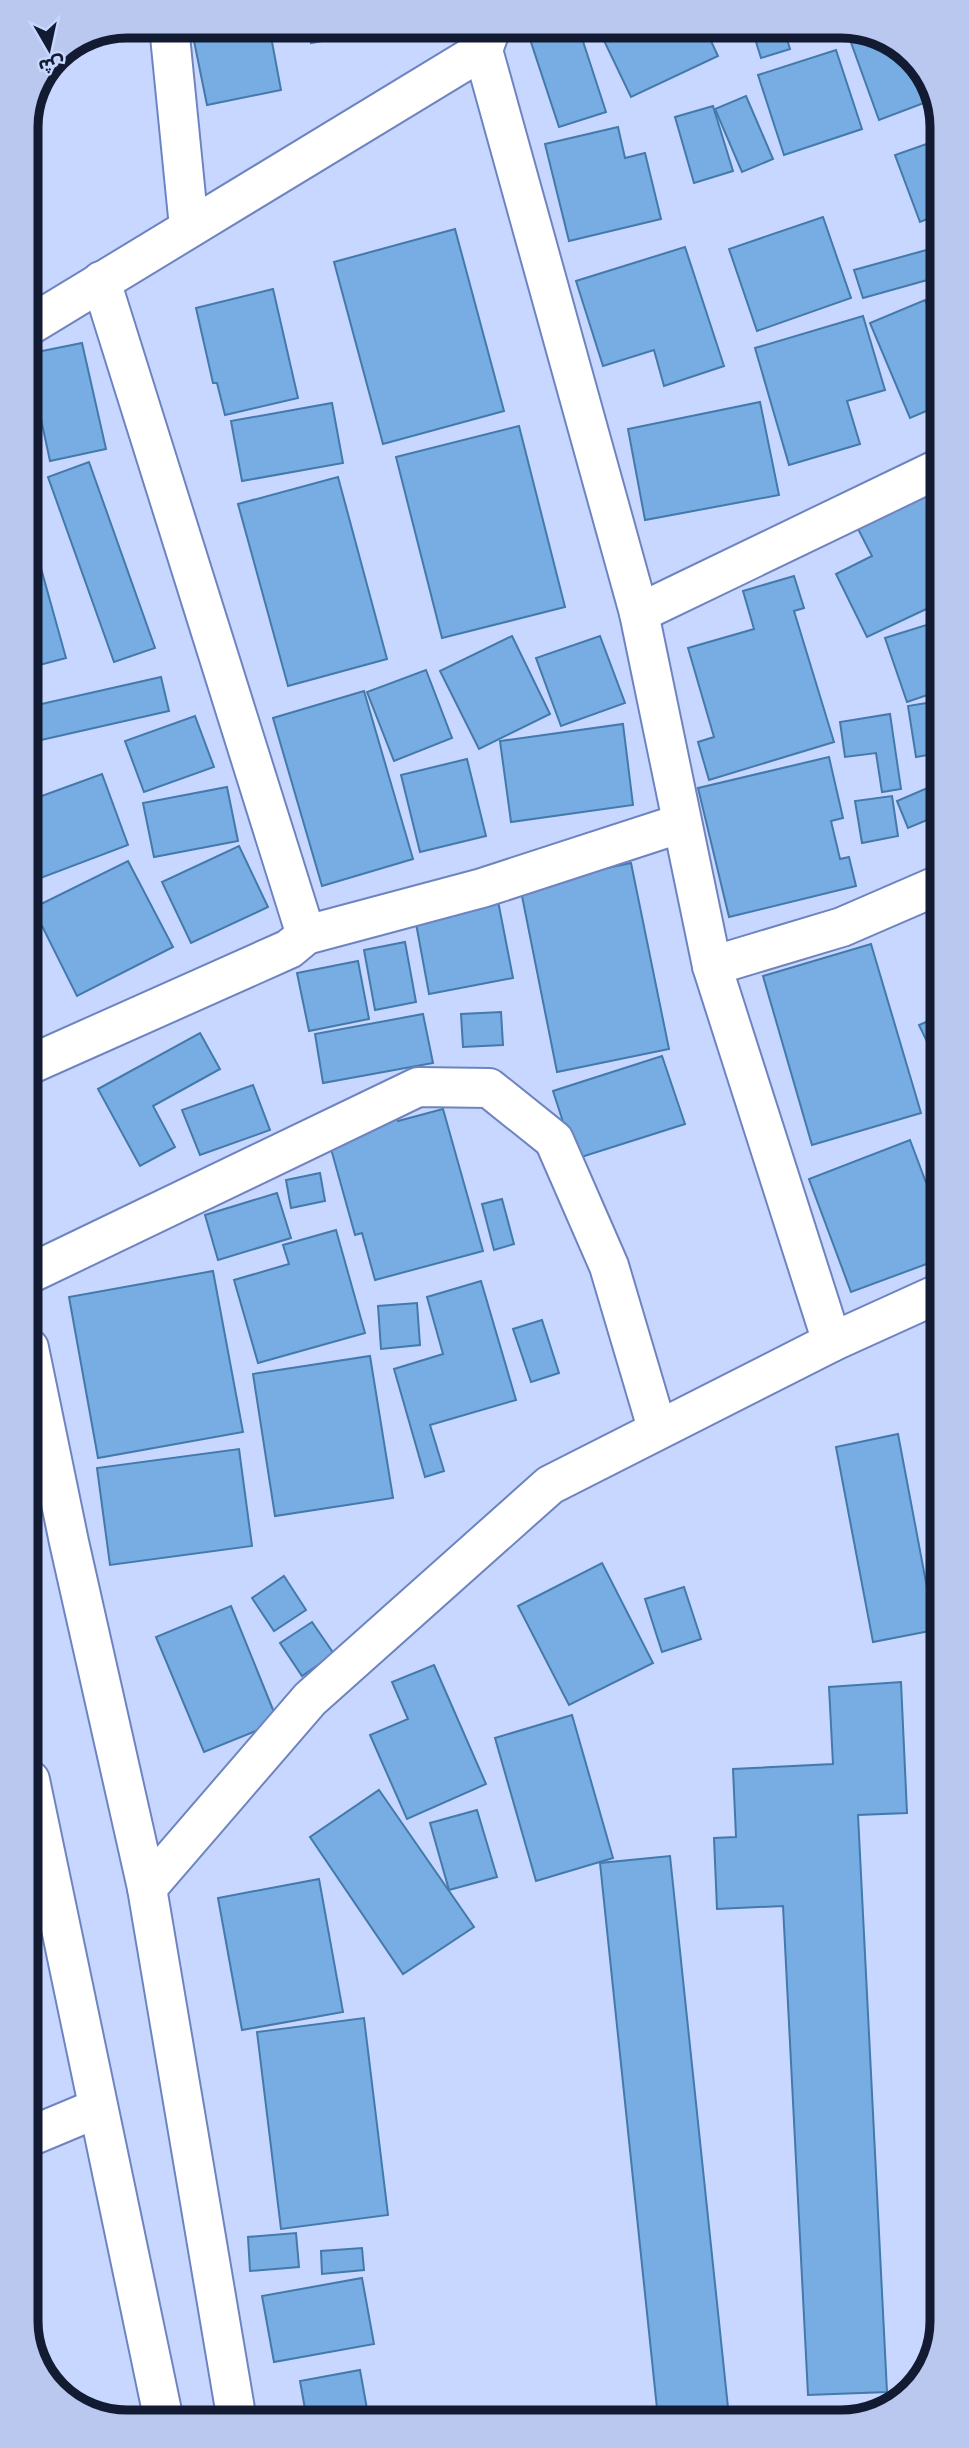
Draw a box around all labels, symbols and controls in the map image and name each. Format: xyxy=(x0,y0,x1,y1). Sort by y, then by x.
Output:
north arrow xyxy=(14,14,84,84)
text: ش xyxy=(37,52,66,79)

